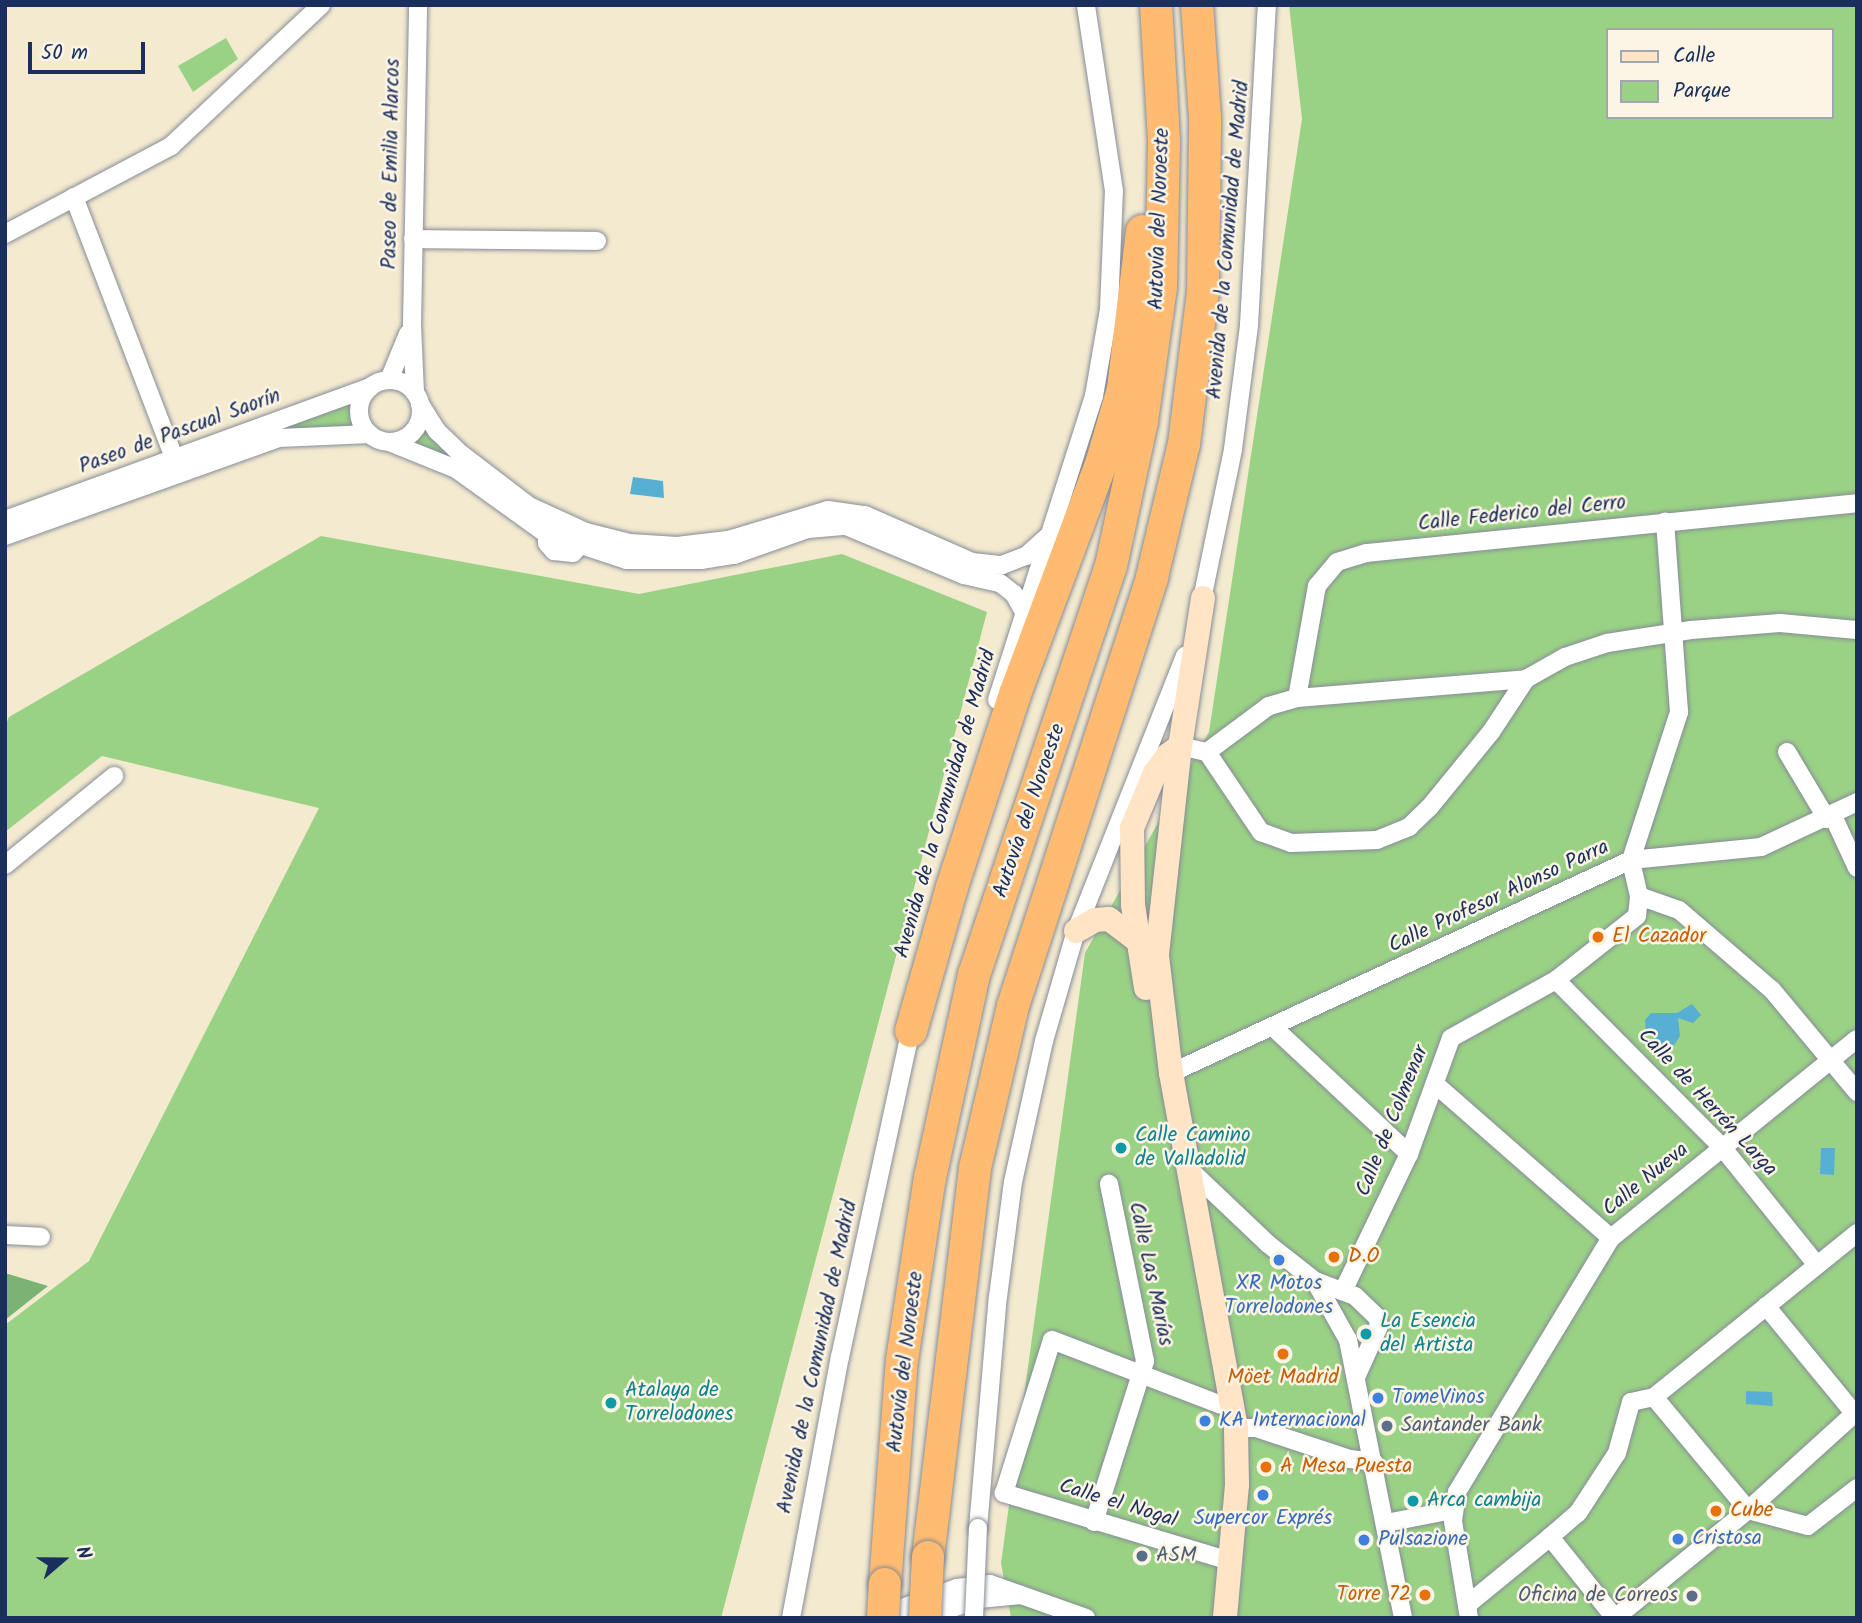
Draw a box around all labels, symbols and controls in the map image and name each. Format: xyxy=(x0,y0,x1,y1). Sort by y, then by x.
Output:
scale bar xyxy=(32,28,149,72)
legend xyxy=(1606,28,1834,119)
text: 50 m xyxy=(41,37,88,70)
text: Calle xyxy=(1673,40,1715,73)
street label: Paseo de Emilia Alarcos xyxy=(378,58,406,270)
text: Parque xyxy=(1673,75,1731,108)
street label: Avenida de la Comunidad de Madrid xyxy=(1203,80,1255,400)
street label: Autovía del Noroeste xyxy=(1144,127,1176,311)
street label: Paseo de Pascual Saorín xyxy=(76,384,284,480)
street label: Calle Federico del Cerro xyxy=(1417,491,1627,537)
street label: Avenida de la Comunidad de Madrid xyxy=(890,647,1002,961)
street label: Autovía del Noroeste xyxy=(988,721,1072,901)
street label: Calle Profesor Alonso Parra xyxy=(1385,835,1613,959)
place label: El Cazador xyxy=(1612,924,1706,950)
marker: El Cazador xyxy=(1590,929,1606,945)
street label: Calle de Herrén Larga xyxy=(1632,1024,1782,1182)
street label: Calle de Colmenar xyxy=(1351,1042,1435,1200)
place label: Calle Camino de Valladolid xyxy=(1135,1123,1250,1173)
street label: Calle Nueva xyxy=(1598,1138,1694,1222)
marker: Calle Camino de Valladolid xyxy=(1113,1140,1129,1156)
street label: Avenida de la Comunidad de Madrid xyxy=(772,1198,864,1516)
street label: Calle Las Marías xyxy=(1122,1200,1178,1348)
place label: D.O xyxy=(1348,1244,1379,1270)
marker: D.O xyxy=(1326,1249,1342,1265)
marker: XR Motos Torrelodones xyxy=(1271,1252,1287,1268)
street label: Autovía del Noroeste xyxy=(882,1270,930,1454)
place label: XR Motos Torrelodones xyxy=(1225,1271,1333,1321)
place label: La Esencia del Artista xyxy=(1380,1309,1476,1359)
marker: La Esencia del Artista xyxy=(1358,1326,1374,1342)
marker: Möet Madrid xyxy=(1275,1346,1291,1362)
place label: Möet Madrid xyxy=(1227,1365,1339,1391)
place label: Atalaya de Torrelodones xyxy=(625,1378,733,1428)
place label: TomeVinos xyxy=(1392,1385,1485,1411)
marker: TomeVinos xyxy=(1370,1390,1386,1406)
marker: Atalaya de Torrelodones xyxy=(603,1395,619,1411)
place label: KA Internacional xyxy=(1219,1408,1366,1434)
marker: KA Internacional xyxy=(1197,1413,1213,1429)
place label: Santander Bank xyxy=(1401,1413,1542,1439)
marker: Santander Bank xyxy=(1379,1418,1395,1434)
place label: A Mesa Puesta xyxy=(1280,1454,1412,1480)
marker: A Mesa Puesta xyxy=(1258,1459,1274,1475)
street label: Calle el Nogal xyxy=(1056,1474,1180,1534)
marker: Supercor Exprés xyxy=(1255,1487,1271,1503)
place label: Arca cambija xyxy=(1427,1488,1541,1514)
marker: Arca cambija xyxy=(1405,1493,1421,1509)
place label: Cube xyxy=(1730,1498,1773,1524)
marker: Cube xyxy=(1708,1503,1724,1519)
place label: Supercor Exprés xyxy=(1194,1506,1332,1532)
north arrow xyxy=(28,1525,98,1595)
place label: Cristosa xyxy=(1692,1526,1762,1552)
place label: Pulsazione xyxy=(1378,1527,1468,1553)
marker: Cristosa xyxy=(1670,1531,1686,1547)
marker: Pulsazione xyxy=(1356,1532,1372,1548)
text: N xyxy=(67,1542,99,1564)
place label: ASM xyxy=(1156,1543,1196,1569)
marker: ASM xyxy=(1134,1548,1150,1564)
place label: Torre 72 xyxy=(1337,1582,1411,1608)
place label: Oficina de Correos xyxy=(1518,1583,1678,1609)
marker: Torre 72 xyxy=(1417,1587,1433,1603)
marker: Oficina de Correos xyxy=(1684,1588,1700,1604)

